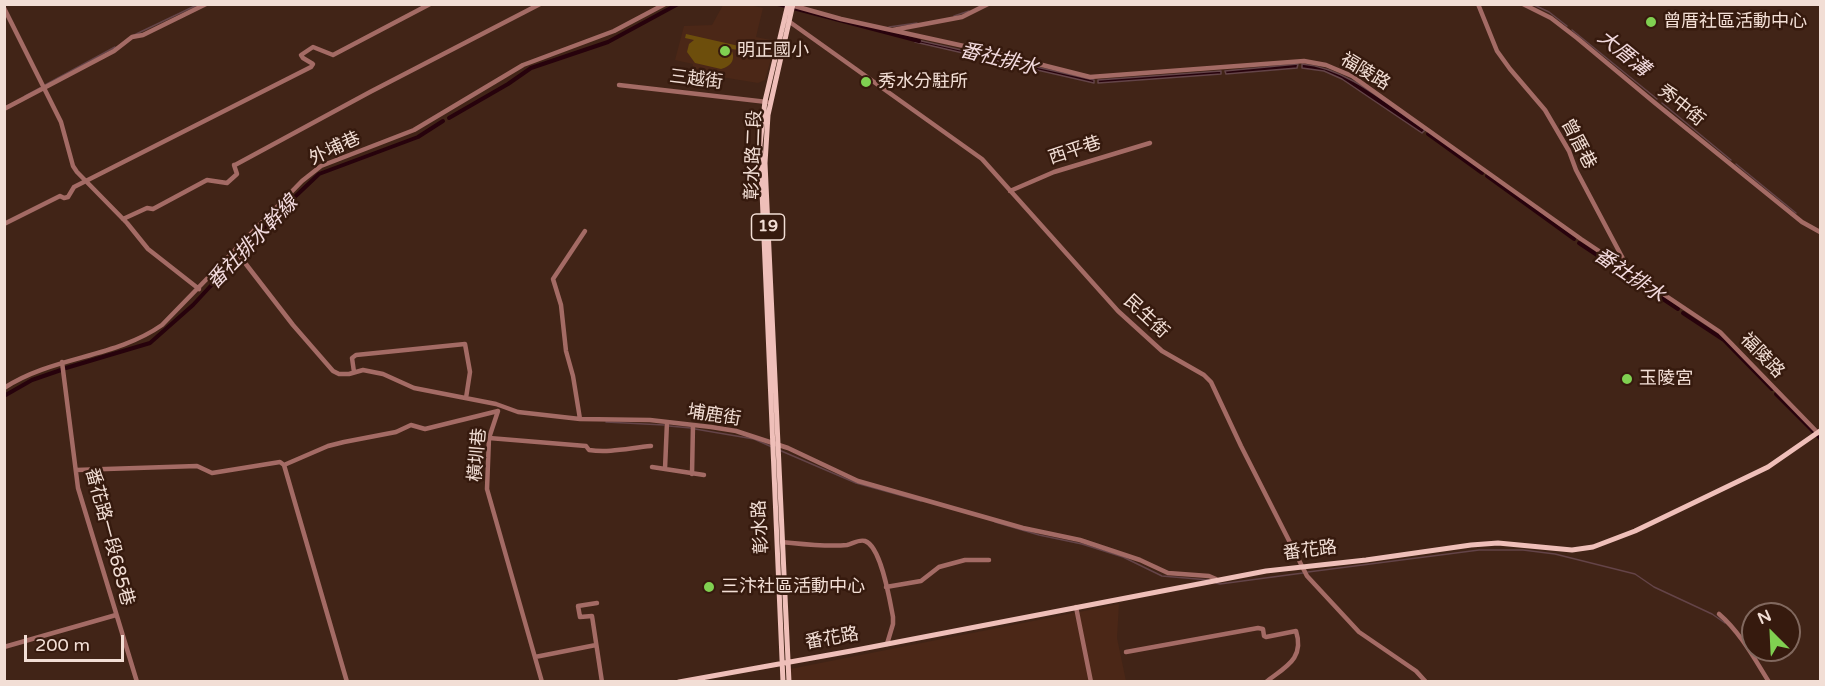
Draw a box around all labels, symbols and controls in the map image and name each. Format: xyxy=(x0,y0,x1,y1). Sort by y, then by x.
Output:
place label: 曾厝社區活動中心 xyxy=(1663,11,1807,33)
marker: 曾厝社區活動中心 xyxy=(1644,15,1658,29)
water label: 大厝溝 xyxy=(1592,26,1654,82)
water label: 番社排水 xyxy=(957,39,1041,81)
place label: 明正國小 xyxy=(737,40,809,62)
marker: 明正國小 xyxy=(718,44,732,58)
street label: 福陵路 xyxy=(1336,49,1394,95)
street label: 三越街 xyxy=(668,66,724,94)
place label: 秀水分駐所 xyxy=(878,71,968,93)
marker: 秀水分駐所 xyxy=(859,75,873,89)
street label: 秀中街 xyxy=(1653,81,1709,131)
street label: 彰水路二段 xyxy=(742,110,766,200)
street label: 曾厝巷 xyxy=(1556,115,1600,173)
street label: 外埔巷 xyxy=(306,128,364,170)
street label: 西平巷 xyxy=(1046,132,1104,170)
water label: 番社排水幹線 xyxy=(203,192,303,294)
road number: 19 xyxy=(752,214,784,240)
water label: 番社排水 xyxy=(1589,244,1669,308)
street label: 民生街 xyxy=(1119,291,1173,343)
street label: 福陵路 xyxy=(1735,329,1789,383)
place label: 玉陵宮 xyxy=(1639,368,1693,390)
marker: 玉陵宮 xyxy=(1620,372,1634,386)
street label: 埔鹿街 xyxy=(686,401,742,431)
street label: 橫圳巷 xyxy=(465,427,491,483)
street label: 番花路一段685巷 xyxy=(80,466,138,608)
street label: 彰水路 xyxy=(749,499,773,555)
street label: 番花路 xyxy=(1282,537,1338,565)
place label: 三汴社區活動中心 xyxy=(721,576,865,598)
marker: 三汴社區活動中心 xyxy=(702,580,716,594)
north arrow xyxy=(1741,602,1801,662)
text: N xyxy=(1755,606,1774,629)
scale bar xyxy=(27,623,128,661)
street label: 番花路 xyxy=(804,624,860,654)
text: 200 m xyxy=(35,634,90,656)

